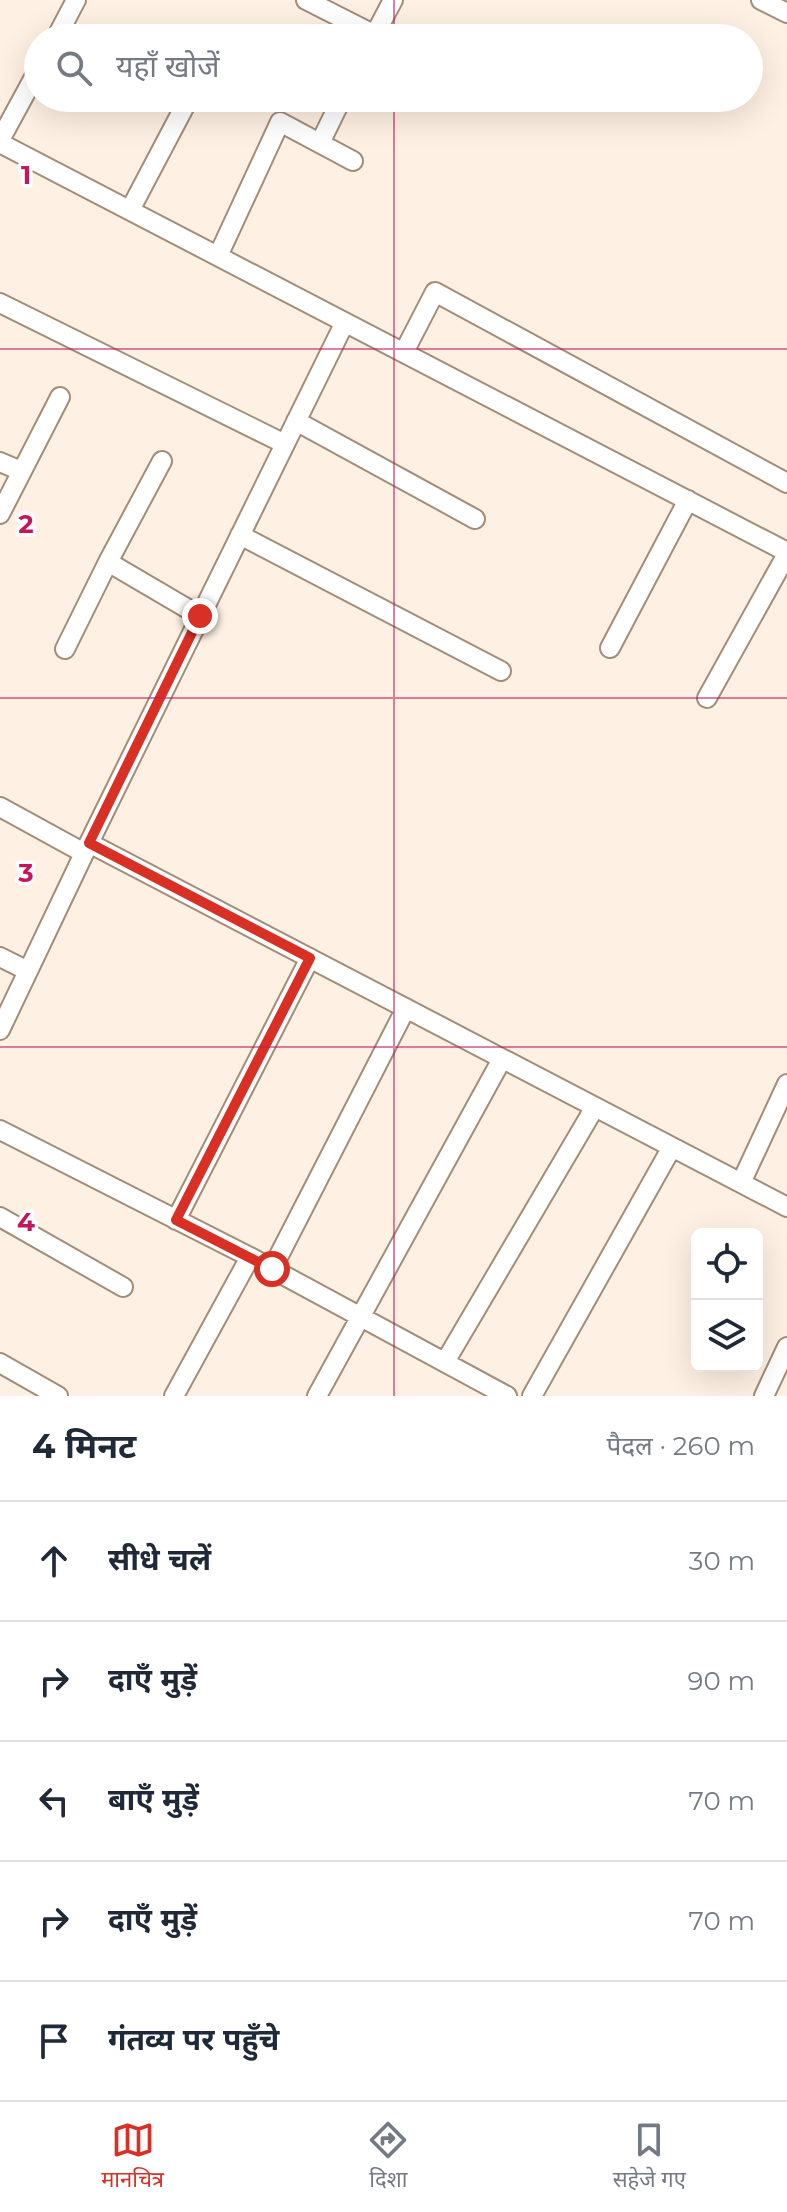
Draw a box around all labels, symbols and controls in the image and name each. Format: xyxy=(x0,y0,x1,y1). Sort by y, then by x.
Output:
search box xyxy=(24,24,763,112)
icon: search xyxy=(52,46,96,90)
text: यहाँ खोजें xyxy=(116,48,220,85)
text: 1 xyxy=(21,159,31,191)
text: 2 xyxy=(18,508,34,540)
route end xyxy=(182,598,218,634)
text: 3 xyxy=(17,857,34,889)
text: 4 xyxy=(17,1206,35,1238)
map controls xyxy=(691,1228,763,1372)
button: locate xyxy=(691,1228,763,1300)
route start xyxy=(254,1251,290,1287)
button: layers xyxy=(691,1300,763,1372)
text: 4 मिनट xyxy=(32,1425,136,1467)
text: पैदल · 260 m xyxy=(606,1430,755,1462)
icon: ahead xyxy=(32,1539,76,1583)
text: सीधे चलें xyxy=(108,1541,211,1578)
text: 30 m xyxy=(689,1545,755,1577)
icon: right xyxy=(32,1659,76,1703)
text: दाएँ मुड़ें xyxy=(108,1661,197,1698)
text: 90 m xyxy=(688,1665,755,1697)
icon: left xyxy=(32,1779,76,1823)
text: बाएँ मुड़ें xyxy=(108,1781,199,1818)
text: 70 m xyxy=(689,1785,755,1817)
icon: right xyxy=(32,1899,76,1943)
text: दाएँ मुड़ें xyxy=(108,1901,197,1938)
text: 70 m xyxy=(689,1905,755,1937)
icon: arrive xyxy=(32,2019,76,2063)
text: गंतव्य पर पहुँचे xyxy=(108,2021,279,2058)
tab: मानचित्र xyxy=(101,2118,164,2196)
tab: दिशा xyxy=(366,2118,410,2196)
tab: सहेजे गए xyxy=(613,2118,686,2196)

